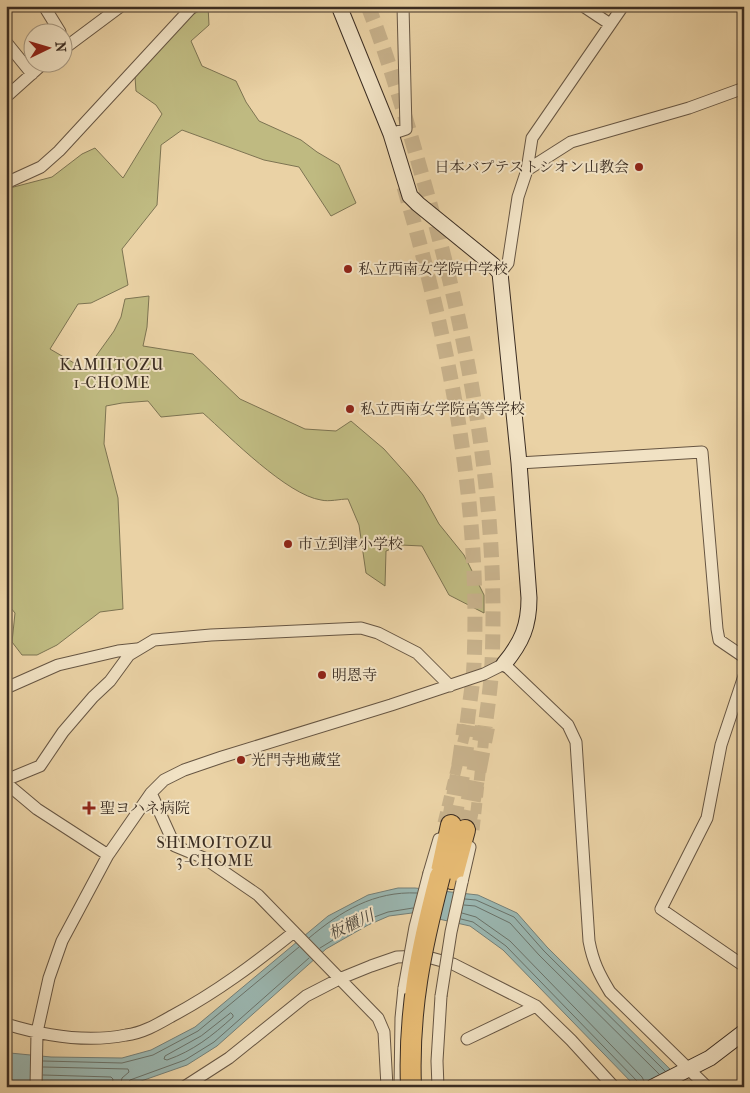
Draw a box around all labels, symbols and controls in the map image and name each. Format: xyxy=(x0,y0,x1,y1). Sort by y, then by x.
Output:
north arrow xyxy=(22,22,72,72)
text: N xyxy=(52,41,69,53)
place label: 日本バプテストシオン山教会 xyxy=(435,158,629,176)
marker: 日本バプテストシオン山教会 xyxy=(633,161,645,173)
place label: 私立西南女学院中学校 xyxy=(358,260,508,278)
marker: 私立西南女学院中学校 xyxy=(342,263,354,275)
district label: KAMIITOZU 1-CHOME xyxy=(60,355,164,392)
place label: 私立西南女学院高等学校 xyxy=(360,400,525,418)
marker: 私立西南女学院高等学校 xyxy=(344,403,356,415)
place label: 市立到津小学校 xyxy=(298,535,403,553)
marker: 市立到津小学校 xyxy=(282,538,294,550)
place label: 明恩寺 xyxy=(332,666,377,684)
marker: 明恩寺 xyxy=(316,669,328,681)
place label: 光門寺地蔵堂 xyxy=(251,751,341,769)
marker: 光門寺地蔵堂 xyxy=(235,754,247,766)
place label: 聖ヨハネ病院 xyxy=(100,799,190,817)
marker: 聖ヨハネ病院 xyxy=(82,801,96,815)
district label: SHIMOITOZU 3-CHOME xyxy=(156,833,274,870)
water label: 板櫃川 xyxy=(325,905,379,943)

